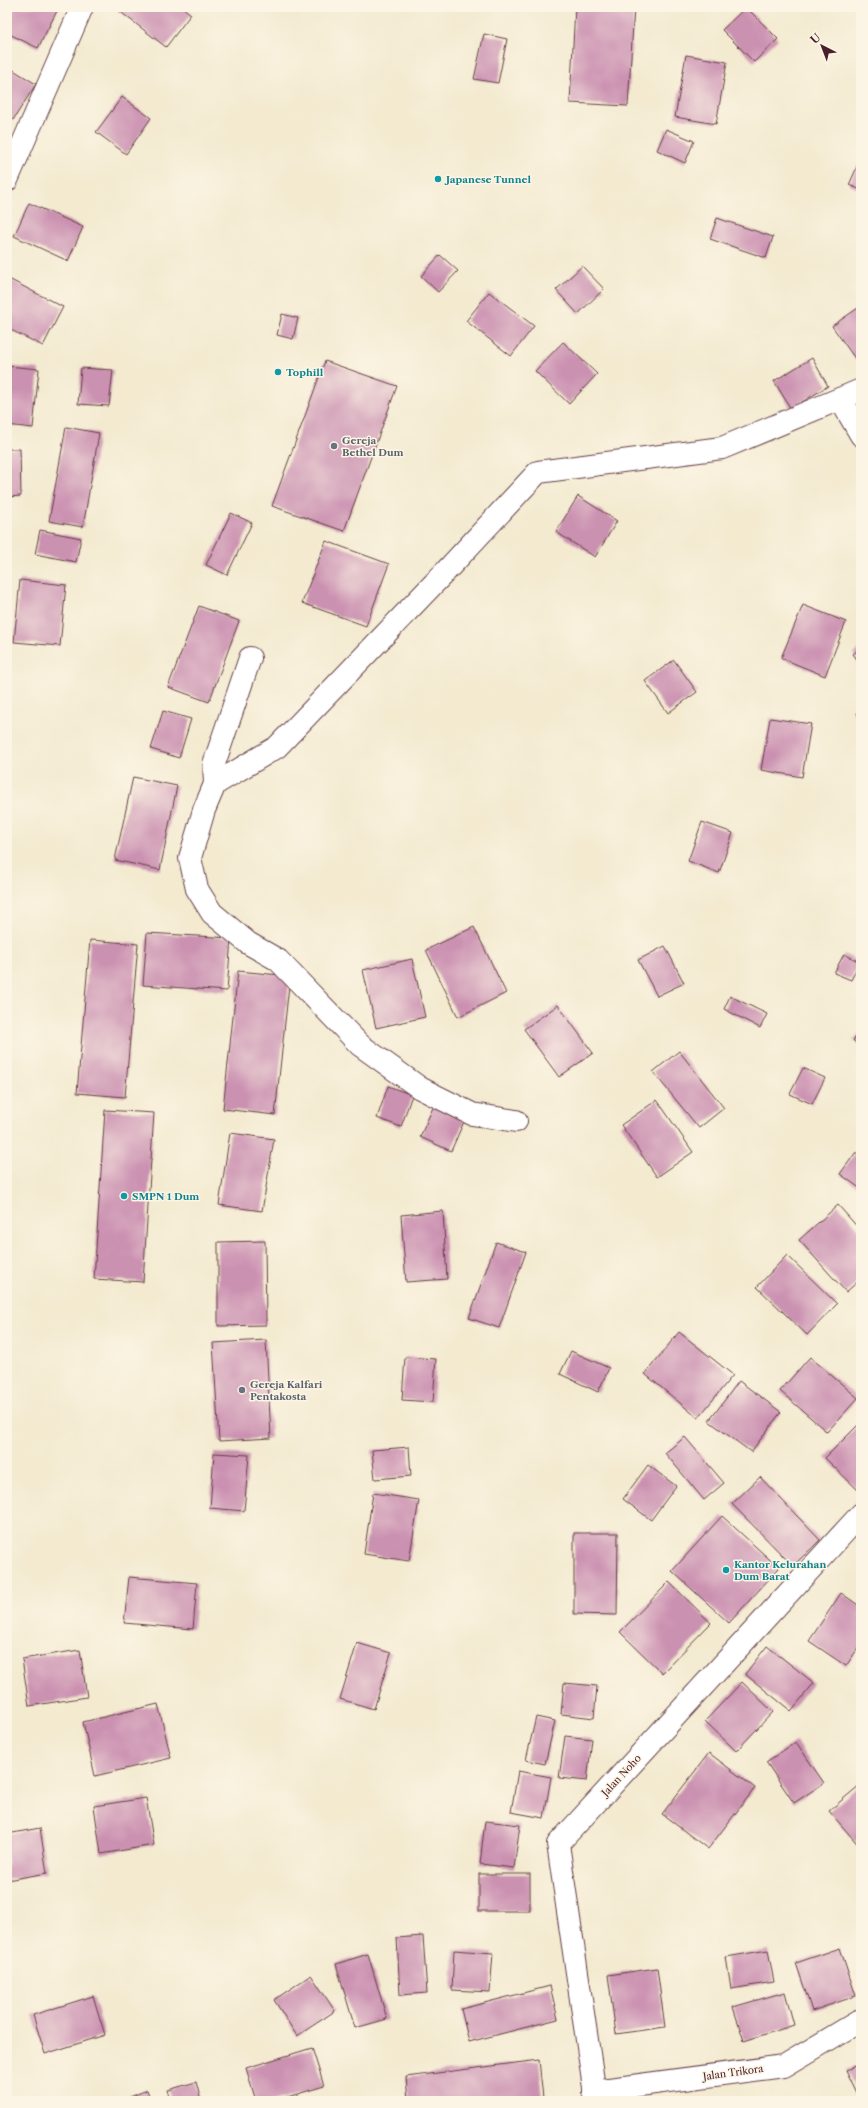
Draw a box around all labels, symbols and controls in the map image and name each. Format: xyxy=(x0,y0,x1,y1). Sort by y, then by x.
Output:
north arrow xyxy=(802,26,842,66)
text: U xyxy=(807,30,823,47)
place label: Japanese Tunnel xyxy=(444,173,532,186)
marker: Japanese Tunnel xyxy=(433,174,443,184)
place label: Tophill xyxy=(286,366,324,379)
marker: Tophill xyxy=(273,367,283,377)
place label: Gereja Bethel Dum xyxy=(342,434,404,459)
marker: Gereja Bethel Dum xyxy=(329,441,339,451)
place label: SMPN 1 Dum xyxy=(132,1190,199,1203)
marker: SMPN 1 Dum xyxy=(119,1191,129,1201)
place label: Gereja Kalfari Pentakosta xyxy=(250,1378,323,1403)
marker: Gereja Kalfari Pentakosta xyxy=(237,1385,247,1395)
place label: Kantor Kelurahan Dum Barat xyxy=(734,1558,826,1583)
marker: Kantor Kelurahan Dum Barat xyxy=(721,1565,731,1575)
street label: Jalan Noho xyxy=(597,1752,644,1800)
street label: Jalan Trikora xyxy=(700,2062,765,2083)

